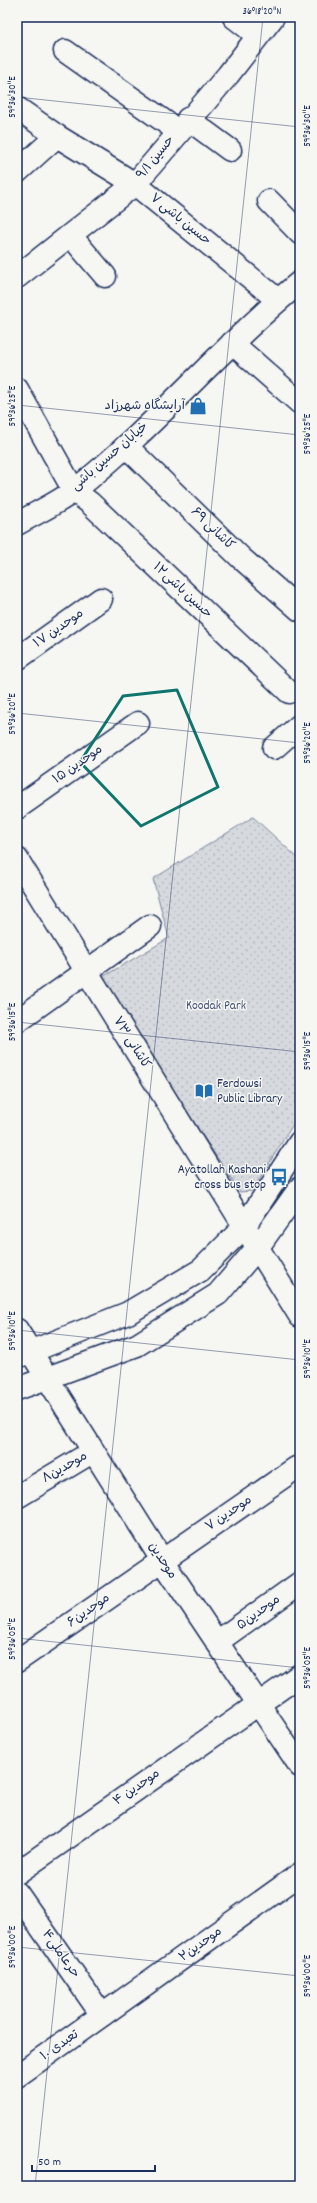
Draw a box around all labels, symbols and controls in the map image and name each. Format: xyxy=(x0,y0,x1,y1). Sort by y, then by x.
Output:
text: 36°18'20"N xyxy=(242,5,282,19)
text: 59°36'30"E xyxy=(6,76,20,118)
text: 59°36'30"E xyxy=(301,105,315,147)
street label: حسین ۹/۱ xyxy=(132,132,180,184)
street label: حسین باشی ۷ xyxy=(145,189,215,251)
text: 59°36'25"E xyxy=(6,385,20,426)
shop icon: آرایشگاه شهرزاد xyxy=(188,396,208,416)
place label: آرایشگاه شهرزاد xyxy=(105,397,186,416)
text: 59°36'25"E xyxy=(301,413,315,454)
street label: خیابان حسین باشی xyxy=(67,418,153,496)
street label: کاشانی ۶۹ xyxy=(186,503,239,555)
street label: حسین باشی۱۲ xyxy=(148,558,216,624)
street label: موحدین ۱۷ xyxy=(30,605,88,653)
text: 59°36'20"E xyxy=(6,693,20,735)
text: 59°36'20"E xyxy=(301,722,315,764)
street label: موحدین ۱۵ xyxy=(49,741,107,789)
park label: Koodak Park xyxy=(186,997,246,1016)
text: 59°36'15"E xyxy=(6,1002,20,1041)
street label: کاشانی ۷۳ xyxy=(107,1013,155,1073)
text: 59°36'15"E xyxy=(301,1031,315,1070)
place label: Ferdowsi Public Library xyxy=(217,1075,283,1109)
library icon: Ferdowsi Public Library xyxy=(194,1081,214,1101)
place label: Ayatollah Kashani cross bus stop xyxy=(178,1161,267,1195)
bus stop icon: Ayatollah Kashani cross bus stop xyxy=(269,1167,289,1187)
text: 59°36'10"E xyxy=(6,1311,20,1351)
text: 59°36'10"E xyxy=(301,1339,315,1379)
street label: موحدین۸ xyxy=(39,1447,91,1489)
street label: موحدین ۷ xyxy=(202,1491,256,1537)
street label: موحدین xyxy=(143,1539,181,1583)
street label: موحدین۶ xyxy=(64,1589,114,1633)
street label: موحدین۵ xyxy=(233,1591,285,1635)
text: 59°36'05"E xyxy=(6,1618,20,1660)
text: 59°36'05"E xyxy=(301,1647,315,1689)
street label: موحدین ۴ xyxy=(110,1765,164,1811)
street label: موحدین۲ xyxy=(175,1923,227,1967)
text: 59°36'00"E xyxy=(6,1925,20,1968)
street label: حرعاملی۴ xyxy=(36,1926,84,1982)
text: 59°36'00"E xyxy=(301,1954,315,1997)
street label: تعبدی ۱۰ xyxy=(37,2026,83,2066)
scale bar xyxy=(32,2147,155,2173)
text: 50 m xyxy=(38,2154,61,2171)

